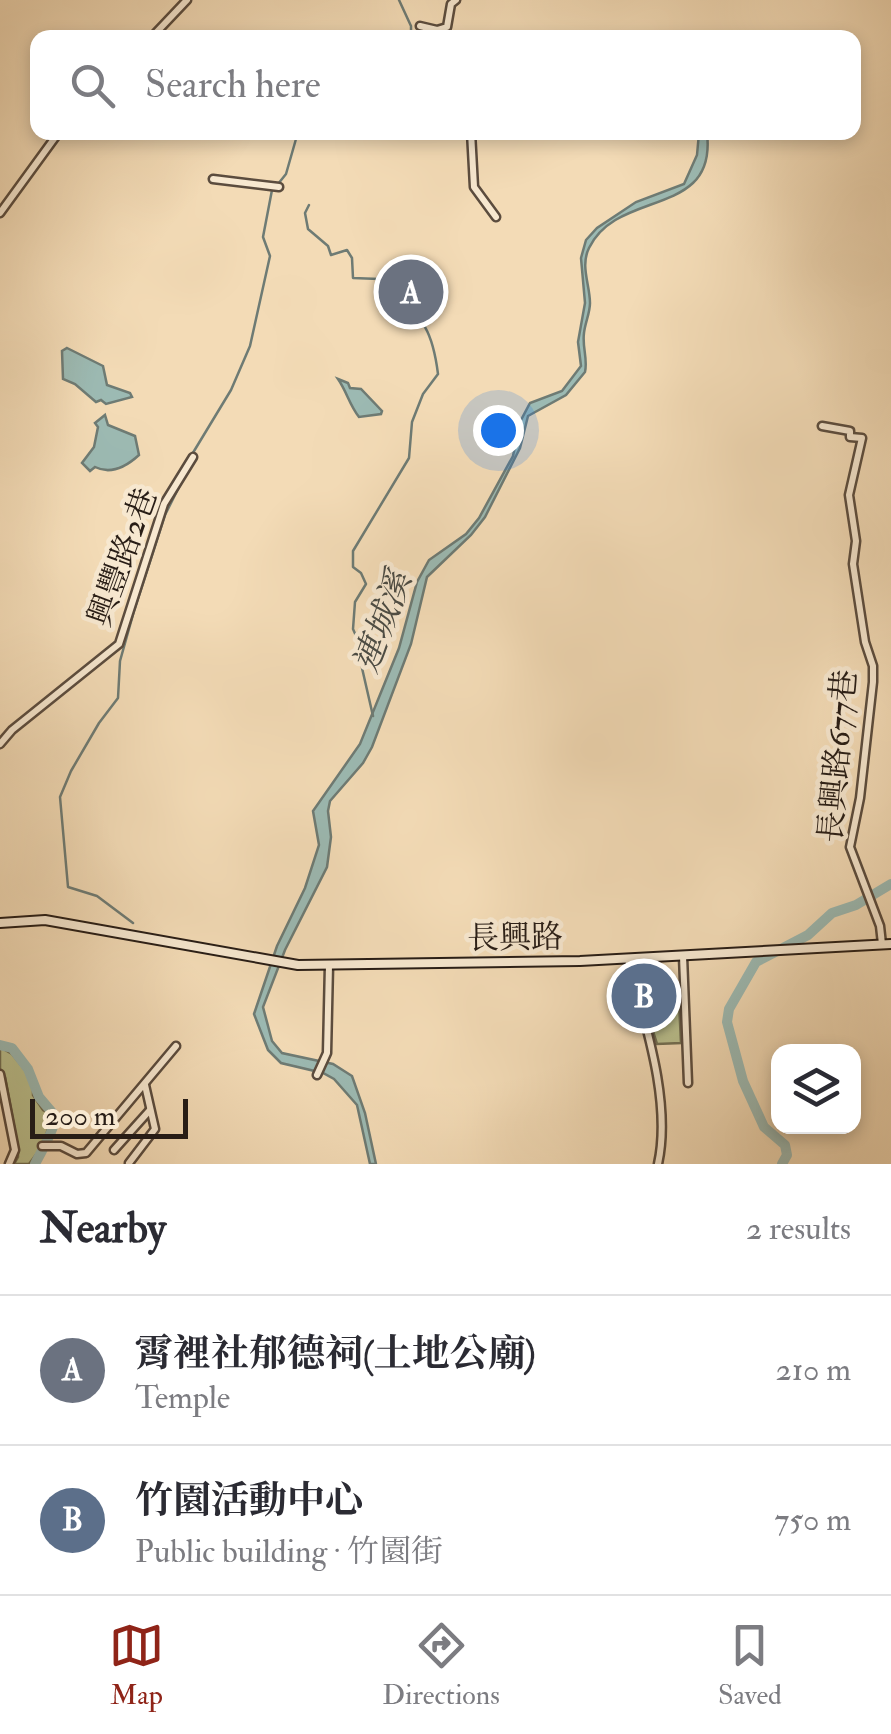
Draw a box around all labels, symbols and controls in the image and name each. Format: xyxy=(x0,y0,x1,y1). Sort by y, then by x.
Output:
search box xyxy=(30,30,861,140)
icon: search xyxy=(65,58,120,113)
text: Search here xyxy=(145,61,321,109)
pin: A xyxy=(378,254,444,330)
your location xyxy=(473,405,524,456)
street label: 興豐路2巷 xyxy=(79,483,166,632)
water label: 連城溪 xyxy=(344,562,423,679)
street label: 長興路677巷 xyxy=(811,668,865,844)
street label: 長興路 xyxy=(467,917,563,959)
pin: B xyxy=(612,958,676,1034)
map controls xyxy=(771,1044,861,1134)
button: layers xyxy=(771,1044,861,1134)
scale bar xyxy=(30,1094,188,1138)
text: 200 m xyxy=(45,1099,116,1134)
text: Nearby xyxy=(40,1203,166,1255)
text: 2 results xyxy=(746,1209,851,1249)
text: 霄裡社郁德祠(土地公廟) xyxy=(135,1330,536,1378)
text: A xyxy=(62,1350,83,1390)
text: 210 m xyxy=(776,1350,851,1390)
text: Temple xyxy=(135,1378,230,1418)
text: 竹園活動中心 xyxy=(135,1477,363,1525)
text: B xyxy=(62,1500,83,1540)
text: 750 m xyxy=(775,1500,851,1540)
text: Public building · 竹園街 xyxy=(135,1532,443,1572)
tab: Map xyxy=(109,1618,164,1713)
tab: Directions xyxy=(382,1618,500,1713)
tab: Saved xyxy=(718,1618,782,1713)

